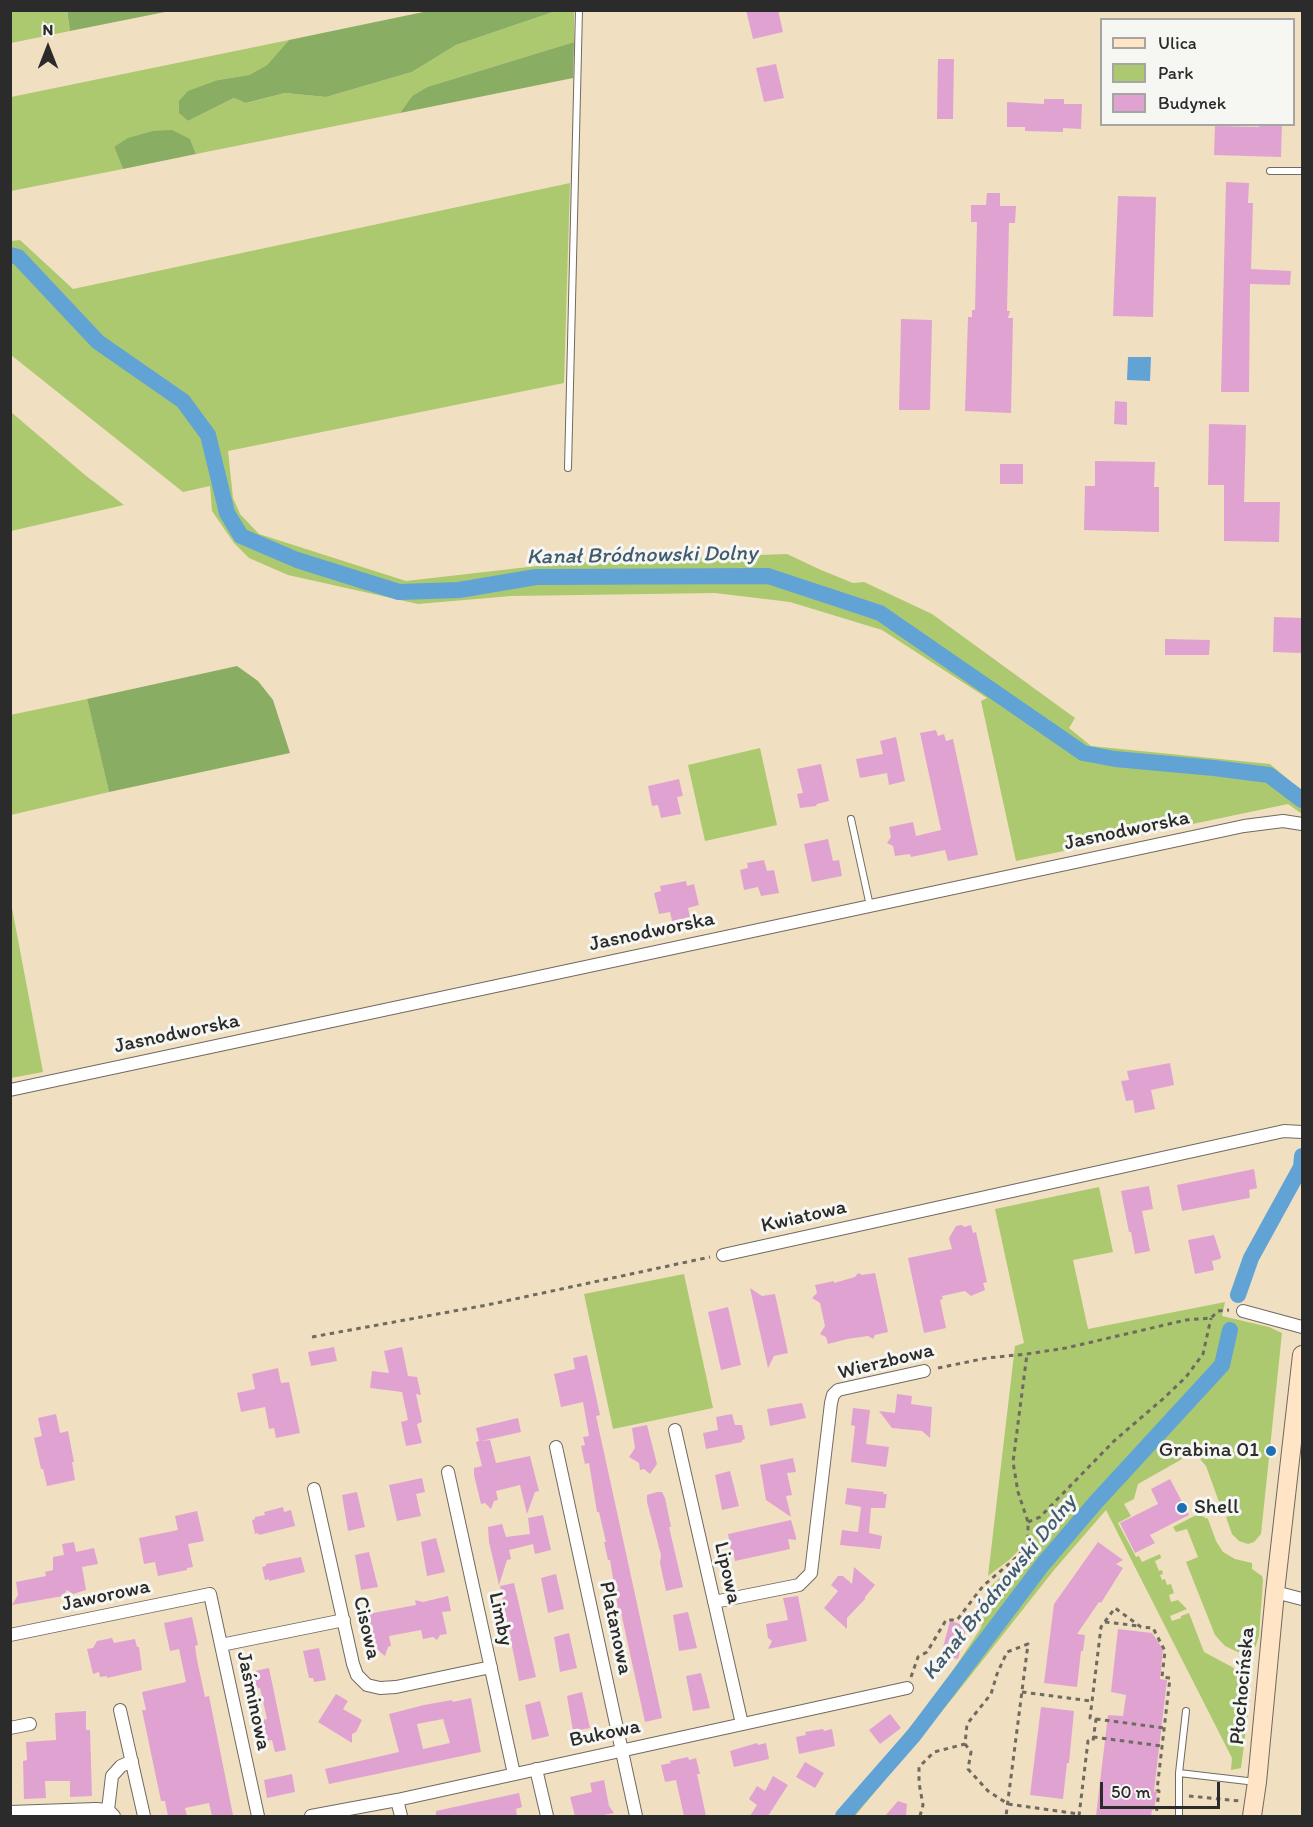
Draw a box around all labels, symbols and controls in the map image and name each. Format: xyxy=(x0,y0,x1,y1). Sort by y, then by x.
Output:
north arrow xyxy=(18,18,78,78)
legend xyxy=(1100,18,1295,126)
text: N xyxy=(43,20,53,39)
text: Ulica xyxy=(1158,32,1197,54)
text: Park xyxy=(1158,62,1193,84)
text: Budynek xyxy=(1158,92,1226,114)
water label: Kanał Bródnowski Dolny xyxy=(526,541,758,571)
street label: Jasnodworska xyxy=(1062,805,1192,857)
street label: Jasnodworska xyxy=(587,906,717,958)
street label: Jasnodworska xyxy=(112,1008,242,1060)
street label: Kwiatowa xyxy=(759,1195,849,1239)
street label: Wierzbowa xyxy=(835,1338,937,1386)
place label: Grabina 01 xyxy=(1159,1438,1259,1464)
marker: Grabina 01 xyxy=(1264,1444,1278,1458)
water label: Kanał Bródnowski Dolny xyxy=(917,1490,1083,1686)
place label: Shell xyxy=(1194,1495,1239,1521)
marker: Shell xyxy=(1175,1501,1189,1515)
street label: Lipowa xyxy=(708,1539,746,1607)
street label: Jaworowa xyxy=(60,1574,152,1618)
street label: Platanowa xyxy=(593,1579,637,1677)
street label: Limby xyxy=(482,1590,518,1648)
street label: Cisowa xyxy=(347,1594,385,1662)
street label: Płochocińska xyxy=(1225,1626,1261,1746)
street label: Jaśminowa xyxy=(230,1649,276,1753)
street label: Bukowa xyxy=(567,1714,643,1754)
scale bar xyxy=(1103,1770,1223,1808)
text: 50 m xyxy=(1111,1781,1151,1803)

